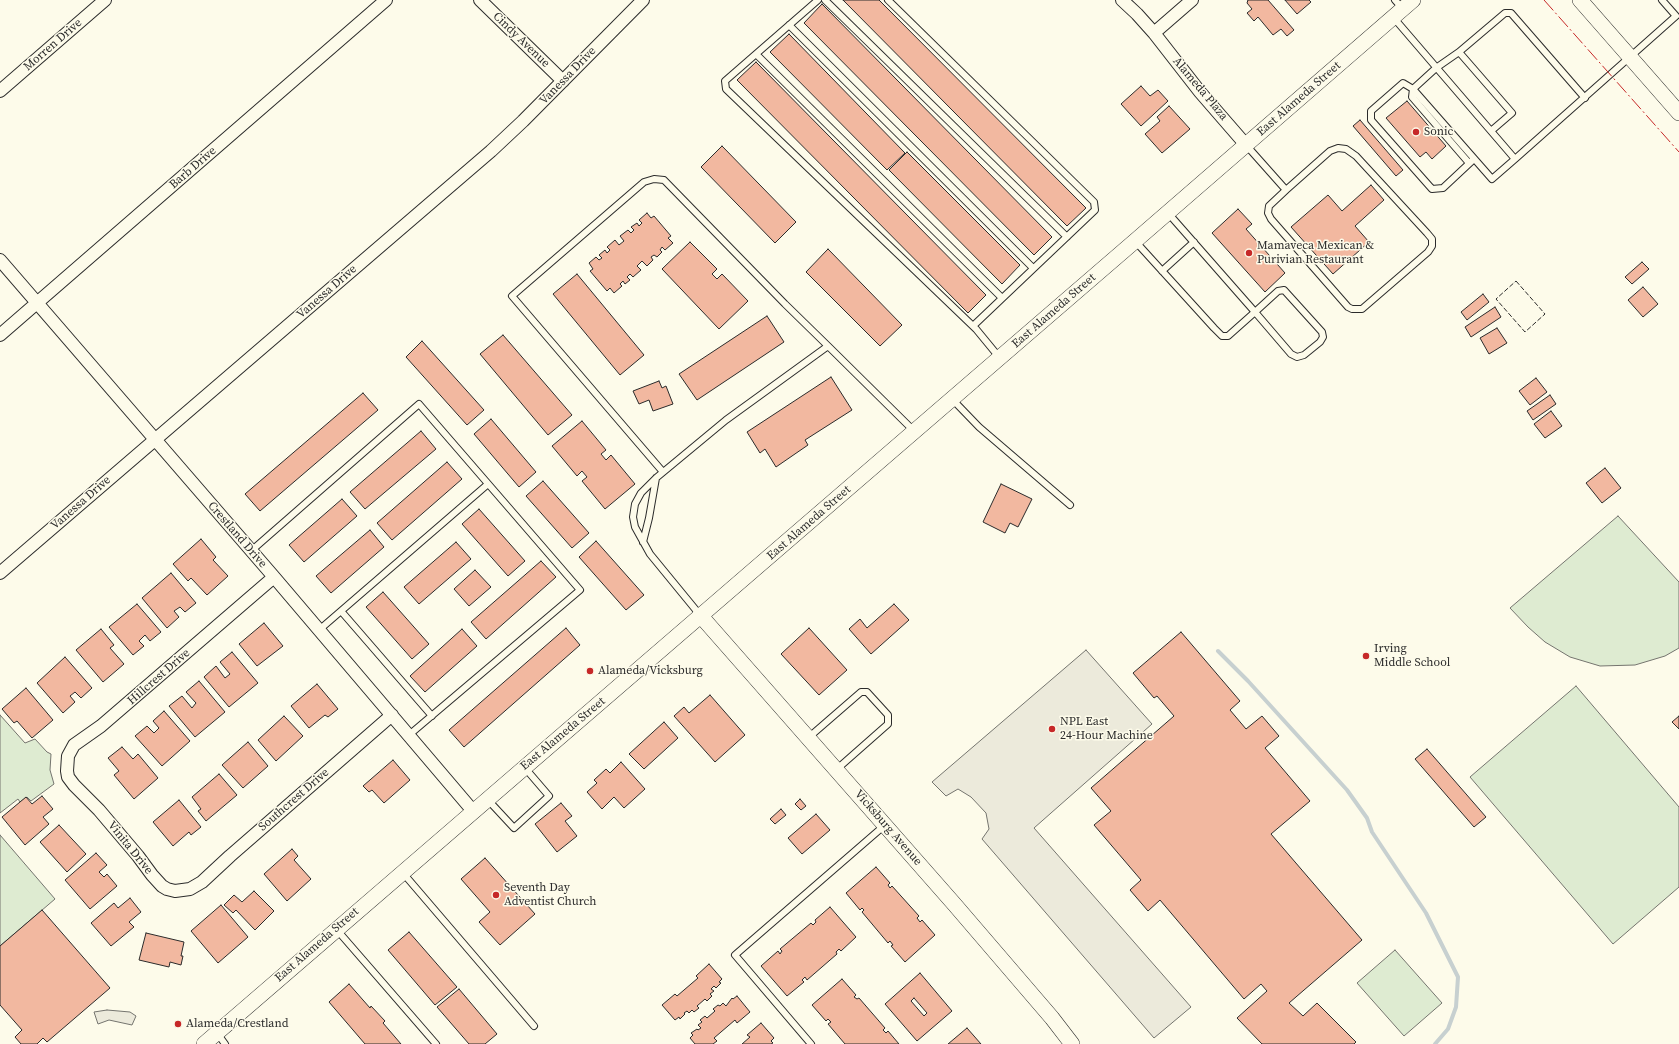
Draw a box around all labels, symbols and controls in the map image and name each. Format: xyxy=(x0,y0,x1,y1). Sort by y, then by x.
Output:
street label: Cindy Avenue xyxy=(490,9,552,71)
street label: Morren Drive xyxy=(21,16,85,74)
street label: Vanessa Drive xyxy=(537,44,599,108)
street label: Alameda Plaza xyxy=(1169,54,1231,124)
street label: East Alameda Street xyxy=(1254,59,1344,139)
place label: Sonic xyxy=(1424,125,1453,139)
marker: Sonic xyxy=(1411,127,1421,137)
street label: Barb Drive xyxy=(167,144,219,192)
place label: Mamaveca Mexican & Purivian Restaurant xyxy=(1257,239,1374,267)
marker: Mamaveca Mexican & Purivian Restaurant xyxy=(1244,248,1254,258)
street label: Vanessa Drive xyxy=(294,262,360,322)
street label: East Alameda Street xyxy=(1009,271,1099,351)
street label: Vanessa Drive xyxy=(48,473,114,533)
street label: East Alameda Street xyxy=(764,483,854,563)
street label: Crestland Drive xyxy=(204,499,270,571)
place label: Irving Middle School xyxy=(1374,642,1450,670)
street label: Hillcrest Drive xyxy=(125,646,193,708)
marker: Irving Middle School xyxy=(1361,651,1371,661)
place label: Alameda/Vicksburg xyxy=(598,664,703,678)
marker: Alameda/Vicksburg xyxy=(585,666,595,676)
street label: East Alameda Street xyxy=(518,694,608,774)
place label: NPL East 24-Hour Machine xyxy=(1060,715,1153,743)
marker: NPL East 24-Hour Machine xyxy=(1047,724,1057,734)
street label: Southcrest Drive xyxy=(256,766,332,834)
street label: Vicksburg Avenue xyxy=(851,787,925,869)
street label: Vinita Drive xyxy=(104,819,156,877)
place label: Seventh Day Adventist Church xyxy=(504,881,597,909)
marker: Seventh Day Adventist Church xyxy=(491,890,501,900)
street label: East Alameda Street xyxy=(272,905,362,985)
place label: Alameda/Crestland xyxy=(186,1017,288,1031)
marker: Alameda/Crestland xyxy=(173,1019,183,1029)

